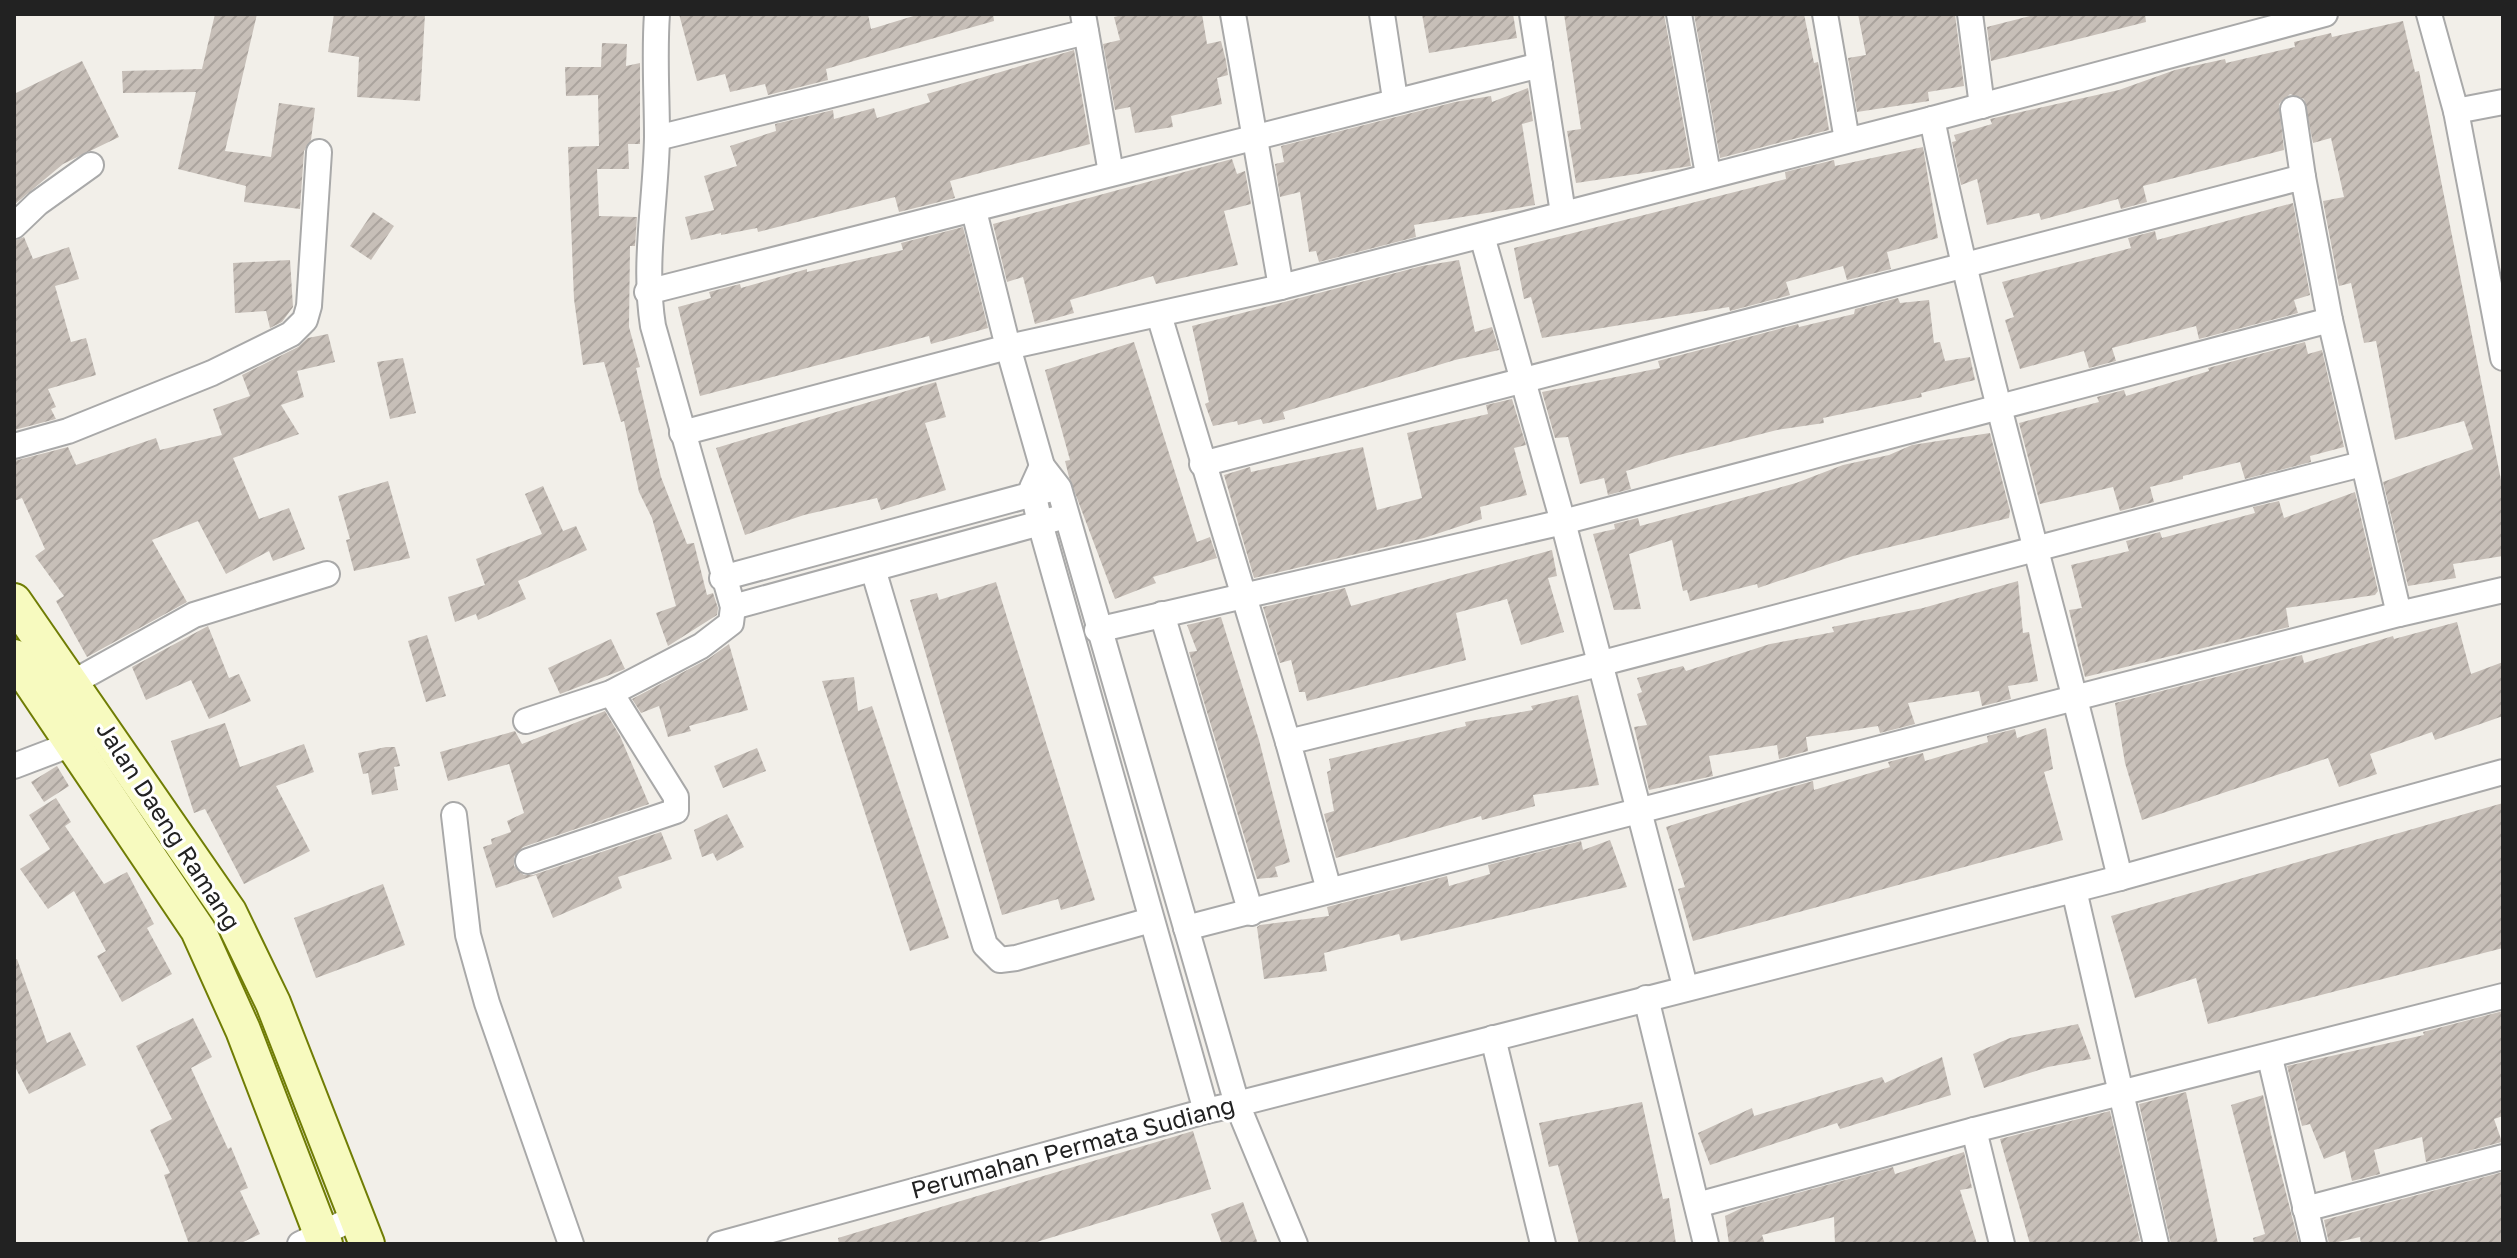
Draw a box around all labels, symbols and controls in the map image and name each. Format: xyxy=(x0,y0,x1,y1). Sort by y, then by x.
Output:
street label: Jalan Daeng Ramang xyxy=(91,716,247,935)
street label: Perumahan Permata Sudiang xyxy=(908,1089,1238,1204)

